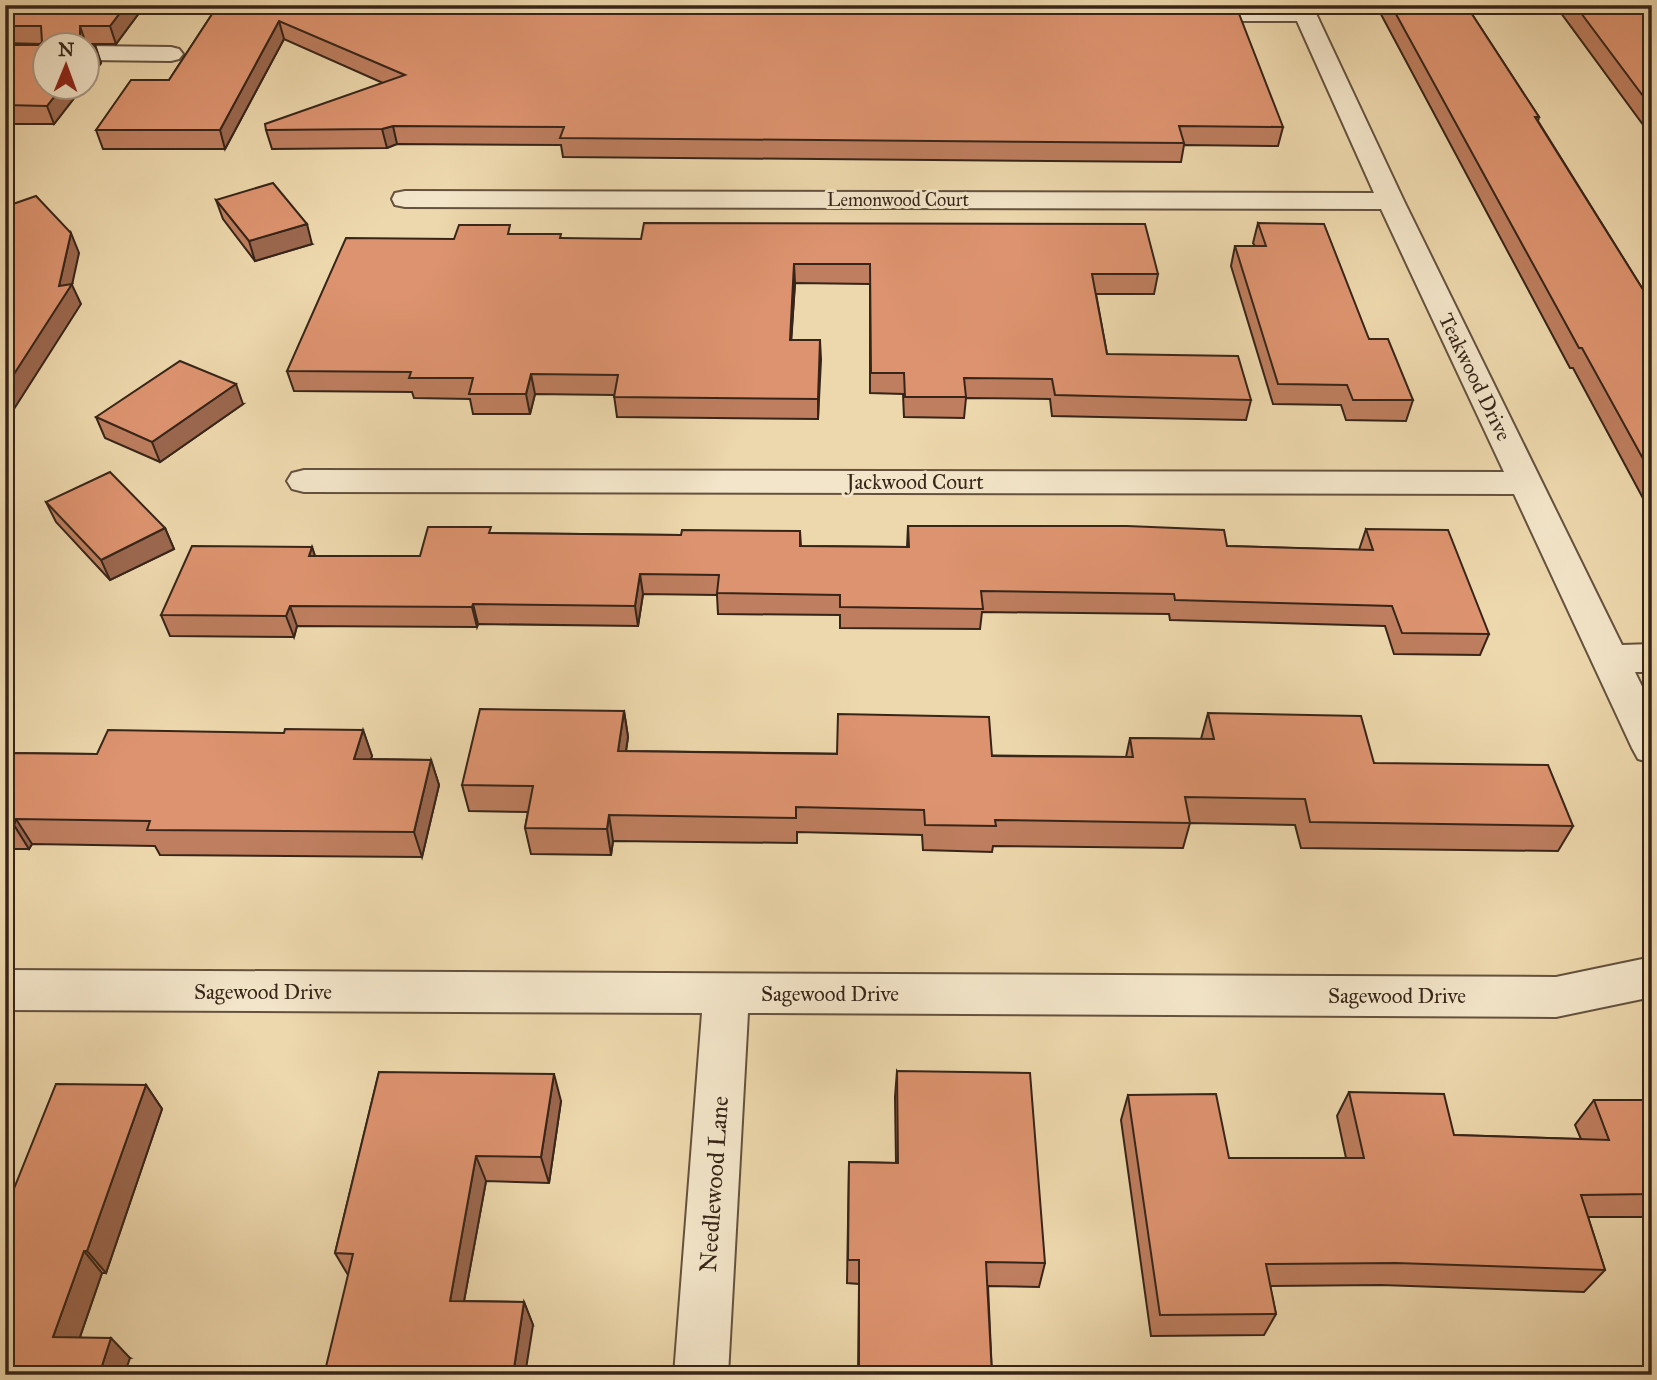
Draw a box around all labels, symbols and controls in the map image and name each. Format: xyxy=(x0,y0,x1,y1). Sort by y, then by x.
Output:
north arrow xyxy=(32,32,102,102)
text: N xyxy=(58,38,75,61)
street label: Lemonwood Court xyxy=(827,189,970,211)
street label: Teakwood Drive xyxy=(1433,309,1517,445)
street label: Jackwood Court xyxy=(844,469,984,495)
street label: Sagewood Drive xyxy=(194,979,332,1005)
street label: Sagewood Drive xyxy=(761,981,899,1007)
street label: Sagewood Drive xyxy=(1328,983,1466,1009)
street label: Needlewood Lane xyxy=(693,1095,735,1273)

